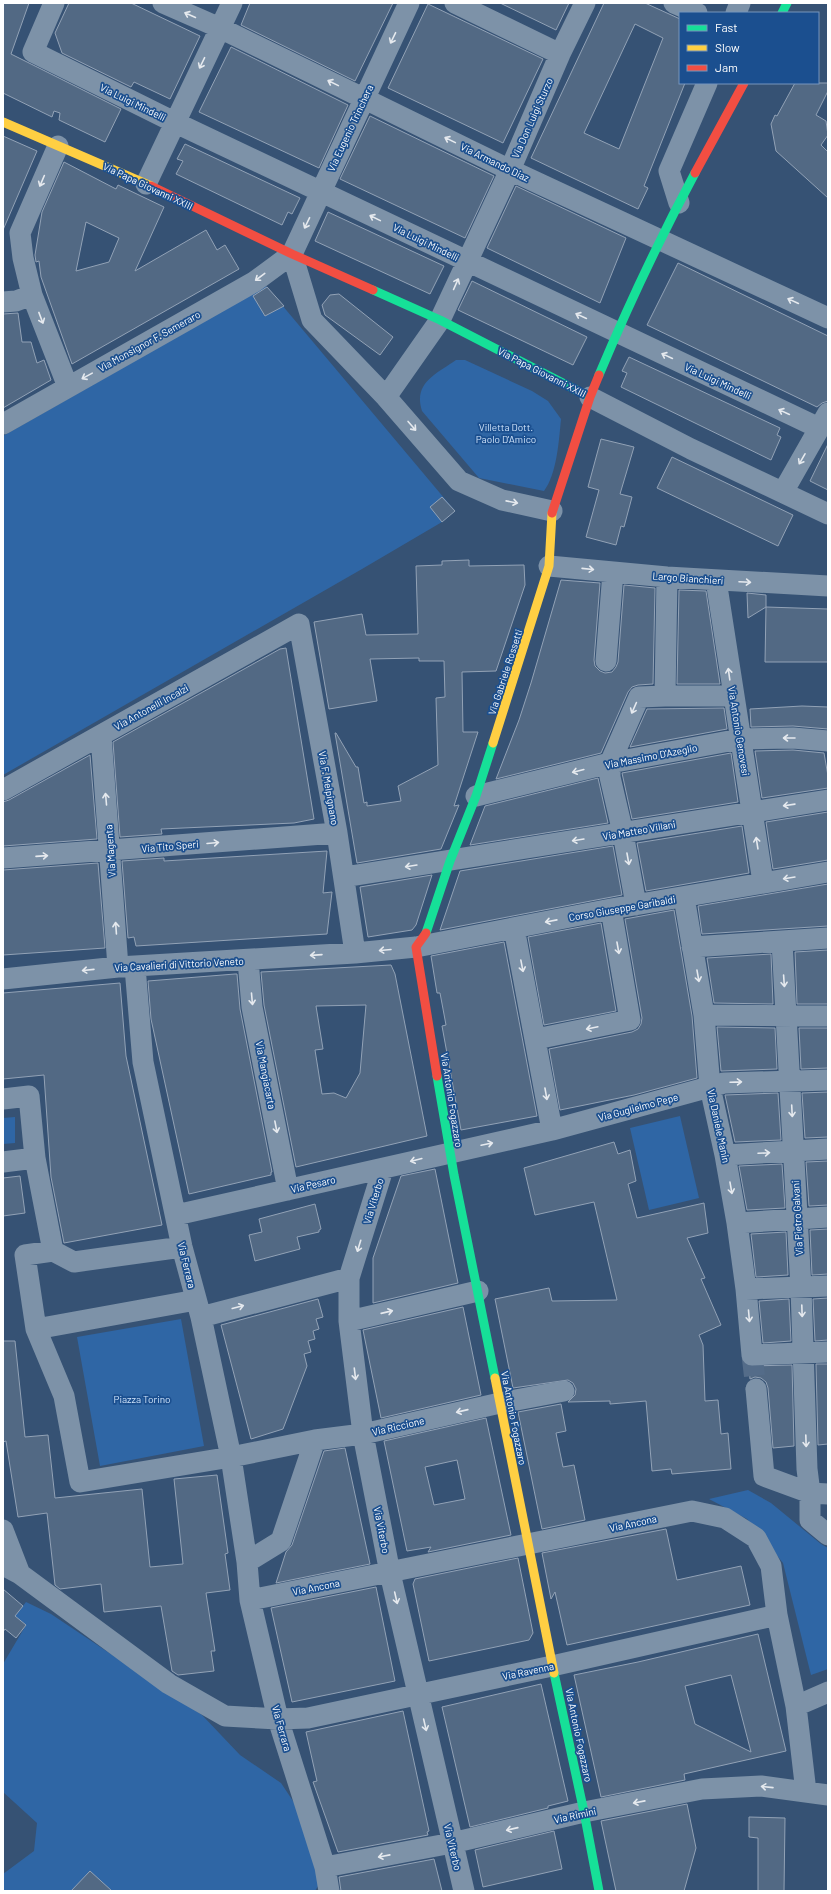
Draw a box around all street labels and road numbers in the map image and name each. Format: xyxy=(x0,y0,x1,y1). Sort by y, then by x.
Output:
street label: Via Don Luigi Sturzo xyxy=(509,76,555,160)
street label: Via Luigi Mindelli xyxy=(98,81,168,123)
street label: Via Eugenio Trinchera xyxy=(325,83,375,173)
street label: Via Armando Diaz xyxy=(459,140,532,184)
street label: Via Papa Giovanni XXIII xyxy=(101,160,195,212)
street label: Via Luigi Mindelli xyxy=(391,221,461,263)
street label: Via Monsignor F. Semeraro xyxy=(96,308,202,374)
street label: Via Papa Giovanni XXIII xyxy=(496,344,588,400)
street label: Via Luigi Mindelli xyxy=(683,360,753,402)
street label: Largo Bianchieri xyxy=(652,570,724,586)
street label: Via Gabriele Rossetti xyxy=(485,628,525,716)
street label: Via Antonelli Incalzi xyxy=(112,682,190,732)
street label: Via Antonio Genovesi xyxy=(726,685,752,777)
street label: Via Massimo D'Azeglio xyxy=(604,741,698,771)
street label: Via F. Melpignano xyxy=(317,750,341,826)
street label: Via Matteo Villani xyxy=(602,818,676,842)
street label: Via Magenta xyxy=(102,824,118,878)
street label: Via Tito Speri xyxy=(141,838,199,854)
street label: Corso Giuseppe Garibaldi xyxy=(568,893,676,923)
street label: Via Cavalieri di Vittorio Veneto xyxy=(114,955,244,973)
street label: Via Mangiacarta xyxy=(254,1040,278,1110)
street label: Via Antonio Fogazzaro xyxy=(439,1052,465,1148)
street label: Via Daniele Manin xyxy=(705,1088,733,1164)
street label: Via Guglielmo Pepe xyxy=(597,1091,679,1123)
street label: Via Pesaro xyxy=(289,1173,337,1195)
street label: Via Viterbo xyxy=(360,1177,386,1225)
street label: Via Pietro Galvani xyxy=(789,1180,805,1256)
street label: Via Ferrara xyxy=(175,1241,199,1289)
street label: Via Antonio Fogazzaro xyxy=(499,1370,529,1466)
street label: Via Riccione xyxy=(371,1414,425,1438)
street label: Via Viterbo xyxy=(372,1506,392,1554)
street label: Via Ancona xyxy=(608,1512,658,1534)
street label: Via Ancona xyxy=(291,1577,341,1597)
street label: Via Ravenna xyxy=(501,1660,555,1682)
street label: Via Antonio Fogazzaro xyxy=(563,1687,595,1783)
street label: Via Ferrara xyxy=(270,1704,294,1752)
street label: Via Rimini xyxy=(553,1805,597,1825)
street label: Via Viterbo xyxy=(442,1823,464,1871)

